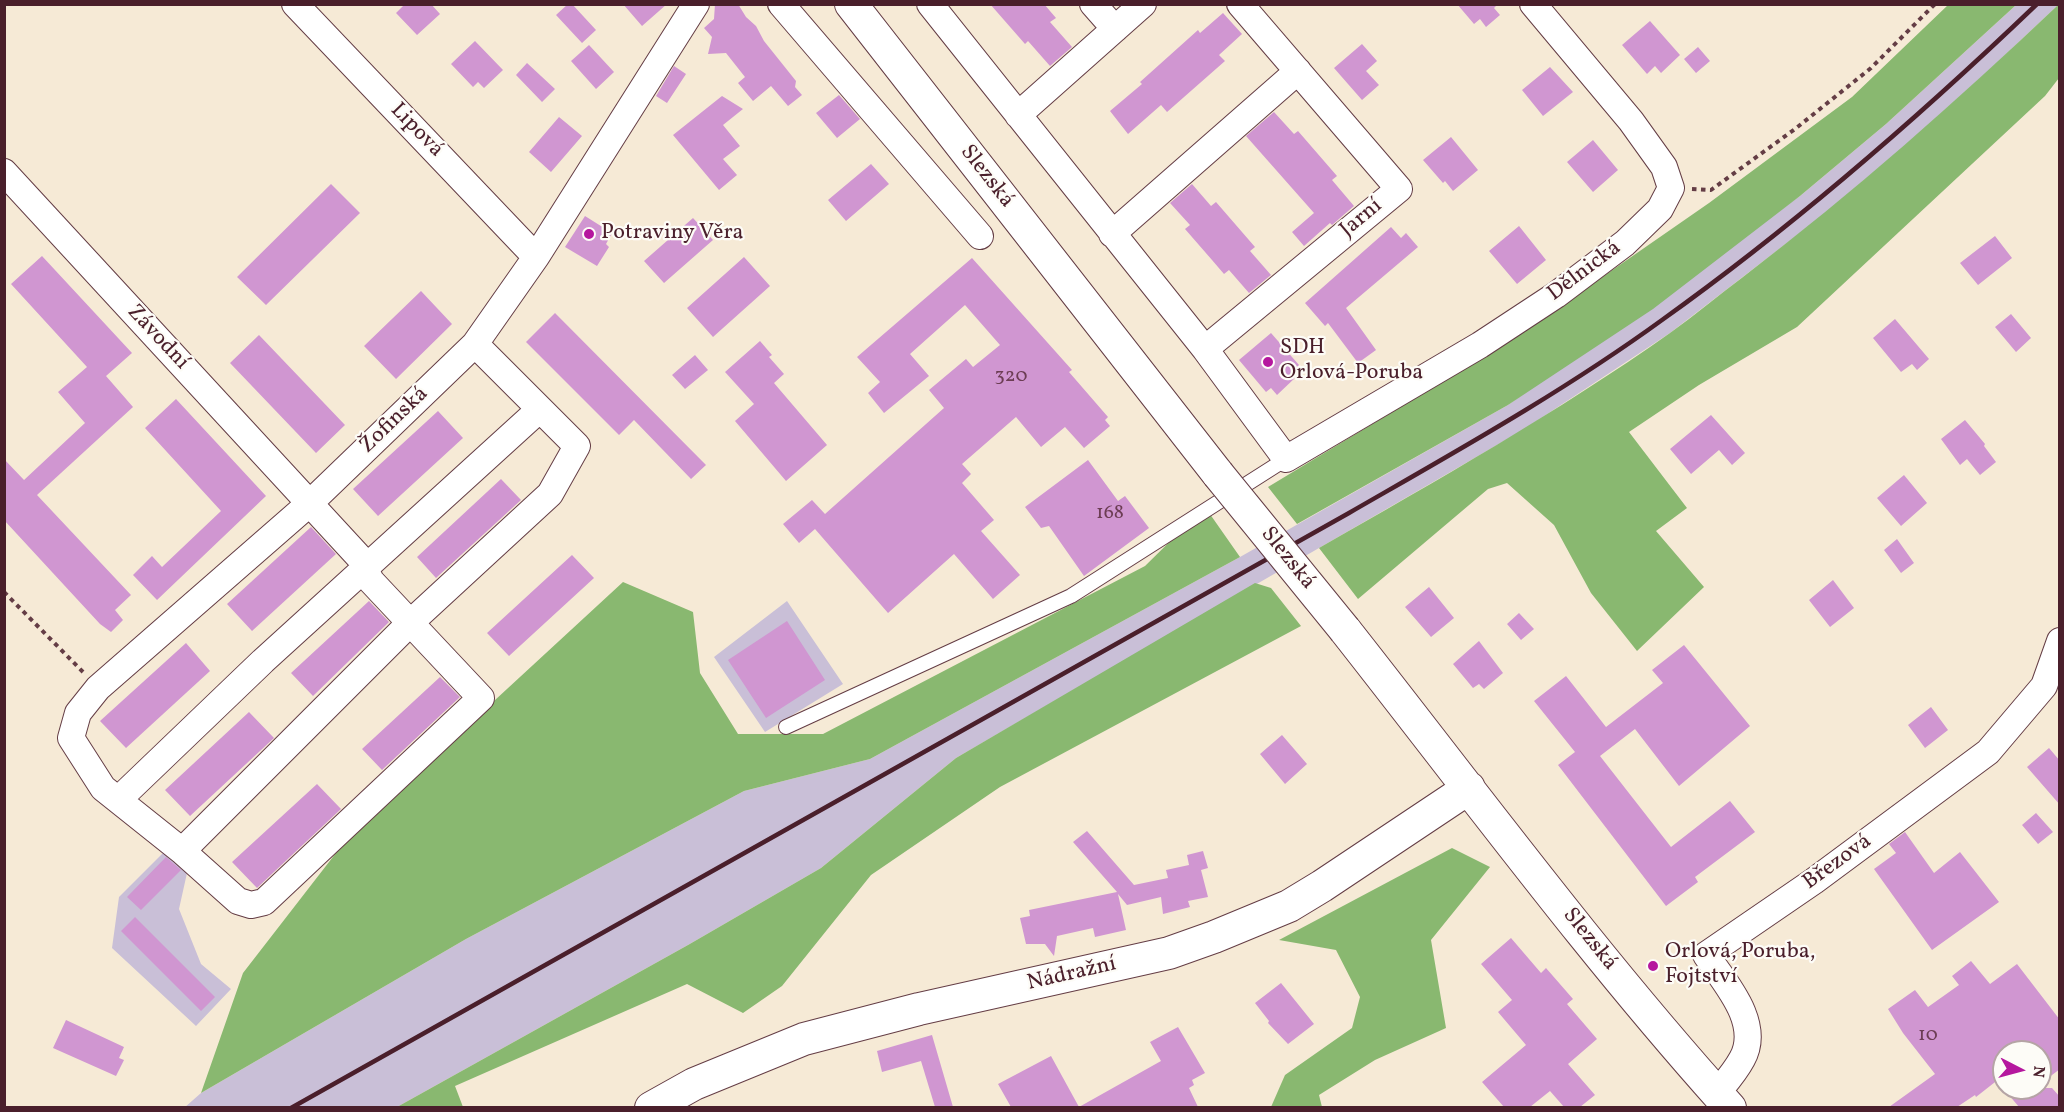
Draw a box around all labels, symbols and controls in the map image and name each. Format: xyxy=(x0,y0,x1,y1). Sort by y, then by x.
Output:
street label: Lipová xyxy=(384,98,448,164)
street label: Slezská xyxy=(953,140,1019,214)
street label: Jarní xyxy=(1335,194,1389,244)
place label: Potraviny Věra xyxy=(601,221,744,247)
marker: Potraviny Věra xyxy=(582,227,596,241)
street label: Dělnická xyxy=(1543,236,1627,308)
street label: Závodní xyxy=(120,300,194,376)
place label: SDH Orlová-Poruba xyxy=(1280,336,1423,388)
marker: SDH Orlová-Poruba xyxy=(1261,355,1275,369)
house number: 320 xyxy=(995,365,1027,389)
street label: Žofinská xyxy=(355,382,435,460)
house number: 168 xyxy=(1096,502,1124,526)
street label: Slezská xyxy=(1254,523,1320,595)
street label: Březová xyxy=(1799,829,1877,897)
street label: Slezská xyxy=(1556,904,1622,976)
place label: Orlová, Poruba, Fojtství xyxy=(1665,940,1815,992)
street label: Nádražní xyxy=(1025,952,1119,998)
marker: Orlová, Poruba, Fojtství xyxy=(1646,959,1660,973)
house number: 10 xyxy=(1918,1024,1938,1048)
north arrow xyxy=(1992,1040,2052,1100)
text: N xyxy=(2026,1065,2049,1079)

